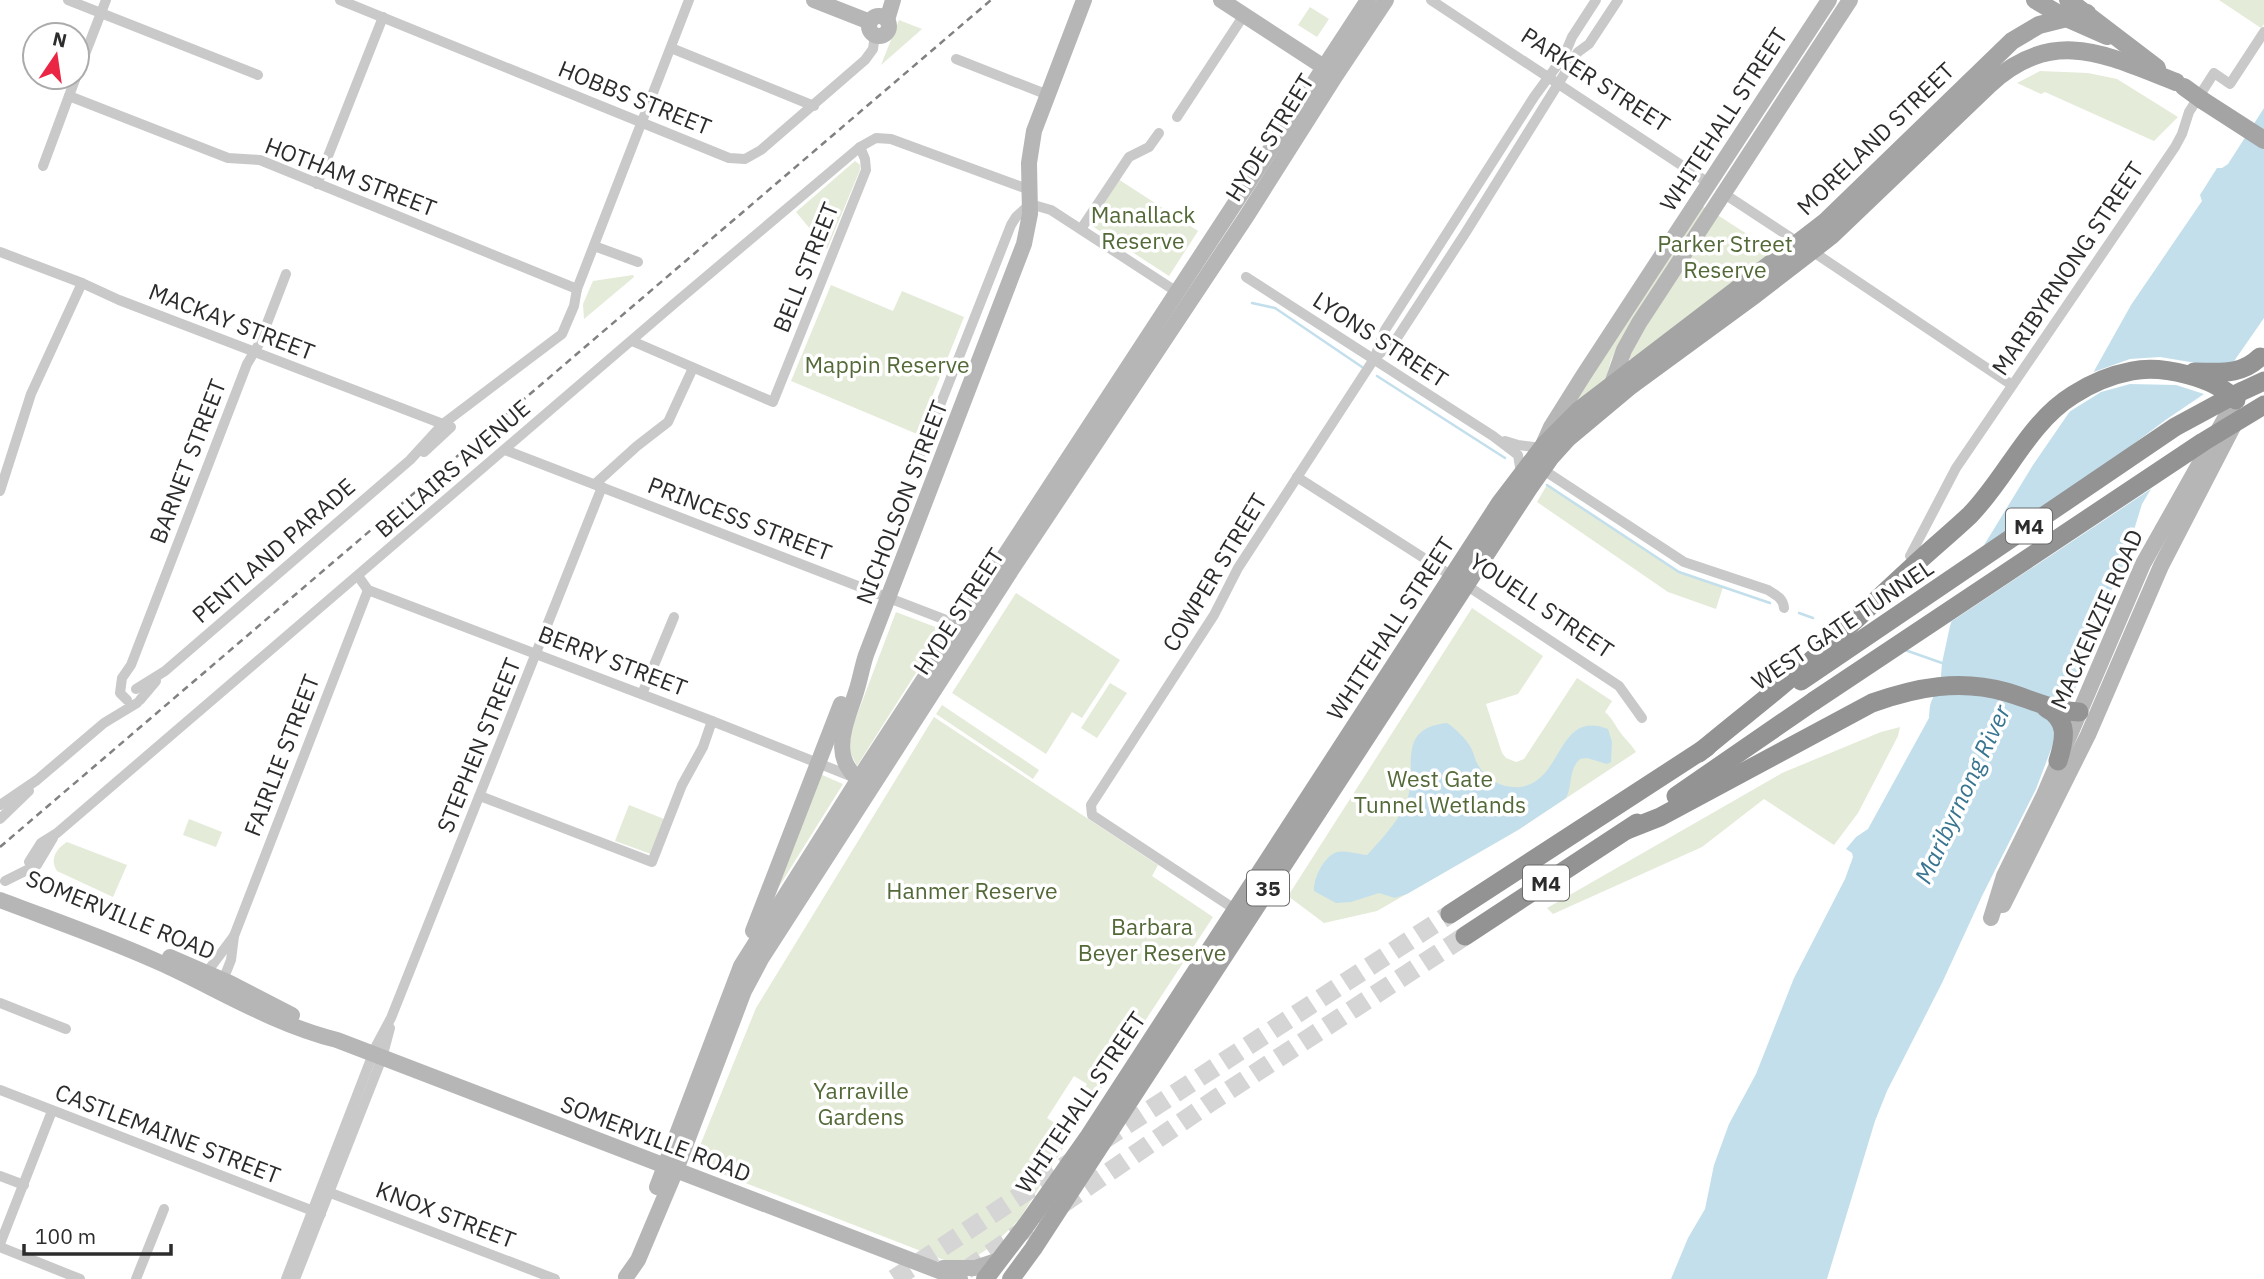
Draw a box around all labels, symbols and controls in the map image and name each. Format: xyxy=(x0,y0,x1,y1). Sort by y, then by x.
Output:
street label: PARKER STREET xyxy=(1516,20,1676,138)
north arrow xyxy=(21,21,91,91)
street label: WHITEHALL STREET xyxy=(1652,22,1794,216)
text: N xyxy=(50,26,69,53)
street label: HOBBS STREET xyxy=(554,53,716,141)
street label: MORELAND STREET xyxy=(1790,55,1960,221)
street label: HYDE STREET xyxy=(1218,68,1320,206)
street label: HOTHAM STREET xyxy=(261,130,441,222)
street label: MARIBYRNONG STREET xyxy=(1984,155,2150,381)
street label: BELL STREET xyxy=(765,197,845,337)
park label: Manallack Reserve xyxy=(1091,199,1195,255)
park label: Parker Street Reserve xyxy=(1657,228,1793,284)
street label: MACKAY STREET xyxy=(145,276,319,366)
street label: LYONS STREET xyxy=(1308,284,1454,394)
park label: Mappin Reserve xyxy=(804,349,970,379)
street label: BARNET STREET xyxy=(142,375,232,547)
street label: BELLAIRS AVENUE xyxy=(368,392,536,544)
street label: NICHOLSON STREET xyxy=(848,396,954,608)
street label: PRINCESS STREET xyxy=(644,469,836,567)
street label: PENTLAND PARADE xyxy=(185,471,361,629)
street label: COWPER STREET xyxy=(1155,487,1273,657)
road number: M4 xyxy=(2006,508,2052,544)
street label: MACKENZIE ROAD xyxy=(2043,524,2149,714)
street label: WHITEHALL STREET xyxy=(1319,531,1461,725)
street label: HYDE STREET xyxy=(906,542,1010,680)
street label: YOUELL STREET xyxy=(1464,546,1620,664)
street label: WEST GATE TUNNEL xyxy=(1745,552,1939,696)
street label: BERRY STREET xyxy=(534,618,692,702)
street label: STEPHEN STREET xyxy=(429,653,527,837)
street label: FAIRLIE STREET xyxy=(236,670,326,840)
water label: Maribyrnong River xyxy=(1907,698,2018,888)
park label: West Gate Tunnel Wetlands xyxy=(1354,763,1526,819)
street label: SOMERVILLE ROAD xyxy=(22,862,220,966)
road number: M4 xyxy=(1523,866,1569,900)
road number: 35 xyxy=(1247,870,1289,906)
park label: Hanmer Reserve xyxy=(886,875,1058,905)
park label: Barbara Beyer Reserve xyxy=(1078,911,1226,967)
street label: WHITEHALL STREET xyxy=(1008,1005,1152,1199)
park label: Yarraville Gardens xyxy=(813,1075,909,1131)
street label: CASTLEMAINE STREET xyxy=(51,1076,285,1190)
street label: SOMERVILLE ROAD xyxy=(557,1088,755,1188)
street label: KNOX STREET xyxy=(372,1174,520,1254)
scale bar xyxy=(24,1212,172,1256)
text: 100 m xyxy=(35,1222,96,1250)

